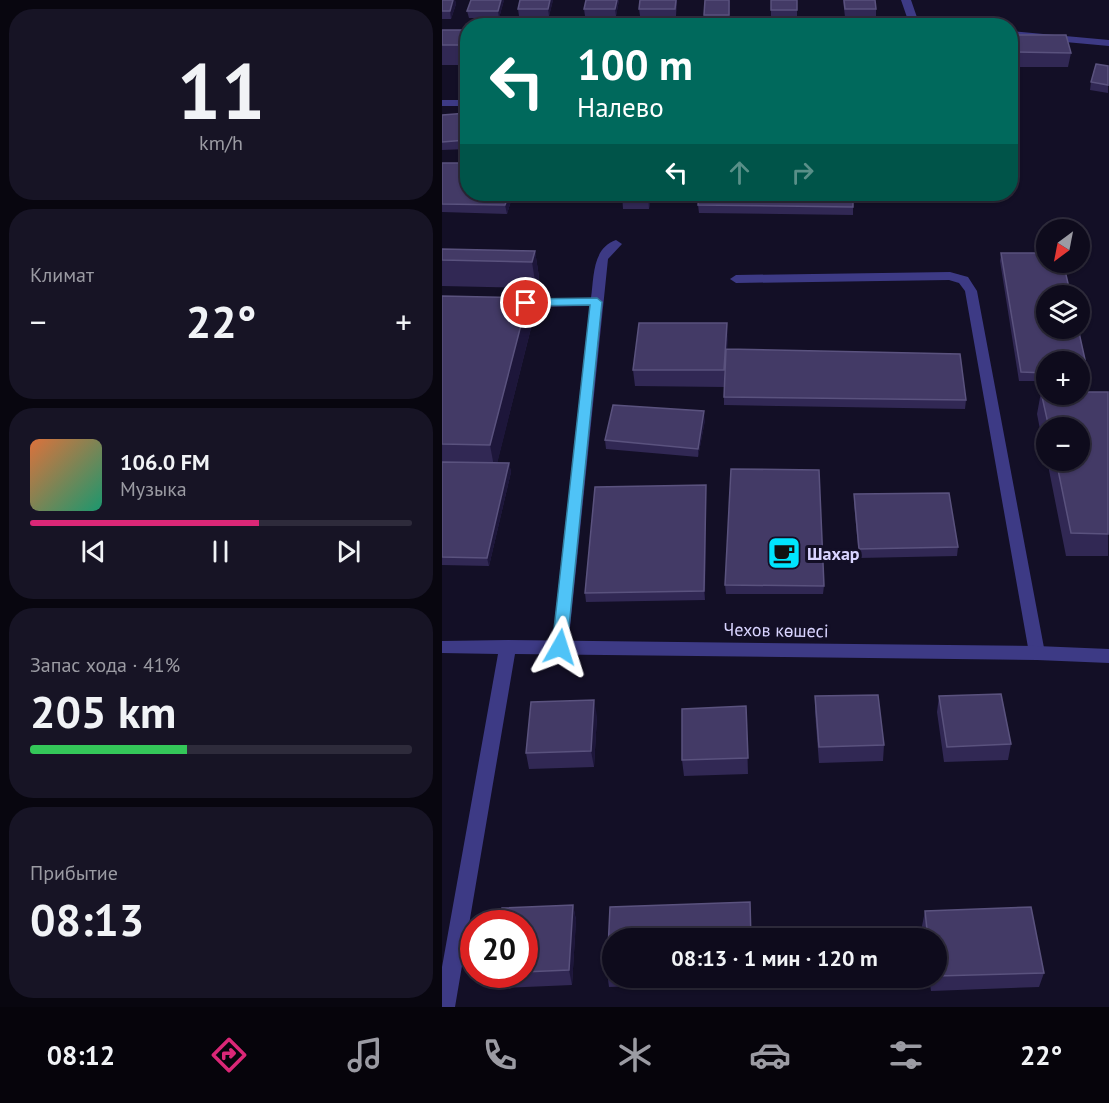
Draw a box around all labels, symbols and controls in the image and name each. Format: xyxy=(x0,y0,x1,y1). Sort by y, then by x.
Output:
text: 100 m xyxy=(577,37,693,92)
text: 11 xyxy=(177,40,265,141)
icon: left xyxy=(478,42,556,120)
text: Налево xyxy=(577,90,664,124)
text: km/h xyxy=(199,130,243,156)
icon: left xyxy=(660,156,693,189)
icon: ahead xyxy=(723,156,756,189)
icon: right xyxy=(786,156,819,189)
north arrow xyxy=(1036,219,1090,273)
map controls xyxy=(1036,219,1090,471)
text: Климат xyxy=(30,262,94,288)
pin xyxy=(500,277,551,328)
button: layers xyxy=(1036,285,1090,339)
icon: arrive xyxy=(509,286,542,319)
text: 22° xyxy=(186,292,256,350)
text: − xyxy=(30,300,47,343)
text: + xyxy=(395,300,412,343)
button: + xyxy=(1036,351,1090,405)
button: − xyxy=(1036,417,1090,471)
text: 106.0 FM xyxy=(120,448,210,476)
text: Музыка xyxy=(120,476,187,502)
icon: previous xyxy=(77,535,110,568)
icon: pause xyxy=(204,535,237,568)
icon: next xyxy=(332,535,365,568)
cafe icon: Шахар xyxy=(766,535,802,571)
place label: Шахар xyxy=(807,542,860,565)
position arrow xyxy=(528,615,592,679)
street label: Чехов көшесі xyxy=(723,618,829,642)
text: Запас хода · 41% xyxy=(30,652,180,678)
text: 205 km xyxy=(30,682,176,740)
text: Прибытие xyxy=(30,860,118,886)
text: 08:13 xyxy=(30,890,144,948)
speed limit sign: 20 xyxy=(460,910,538,988)
text: 08:13 · 1 мин · 120 m xyxy=(671,944,878,972)
icon: directions xyxy=(208,1034,250,1076)
icon: music xyxy=(344,1034,386,1076)
icon: phone xyxy=(479,1034,521,1076)
icon: climate xyxy=(614,1034,656,1076)
icon: car xyxy=(749,1034,791,1076)
icon: filters xyxy=(885,1034,927,1076)
text: 08:12 xyxy=(47,1038,115,1072)
text: 22° xyxy=(1020,1038,1062,1072)

